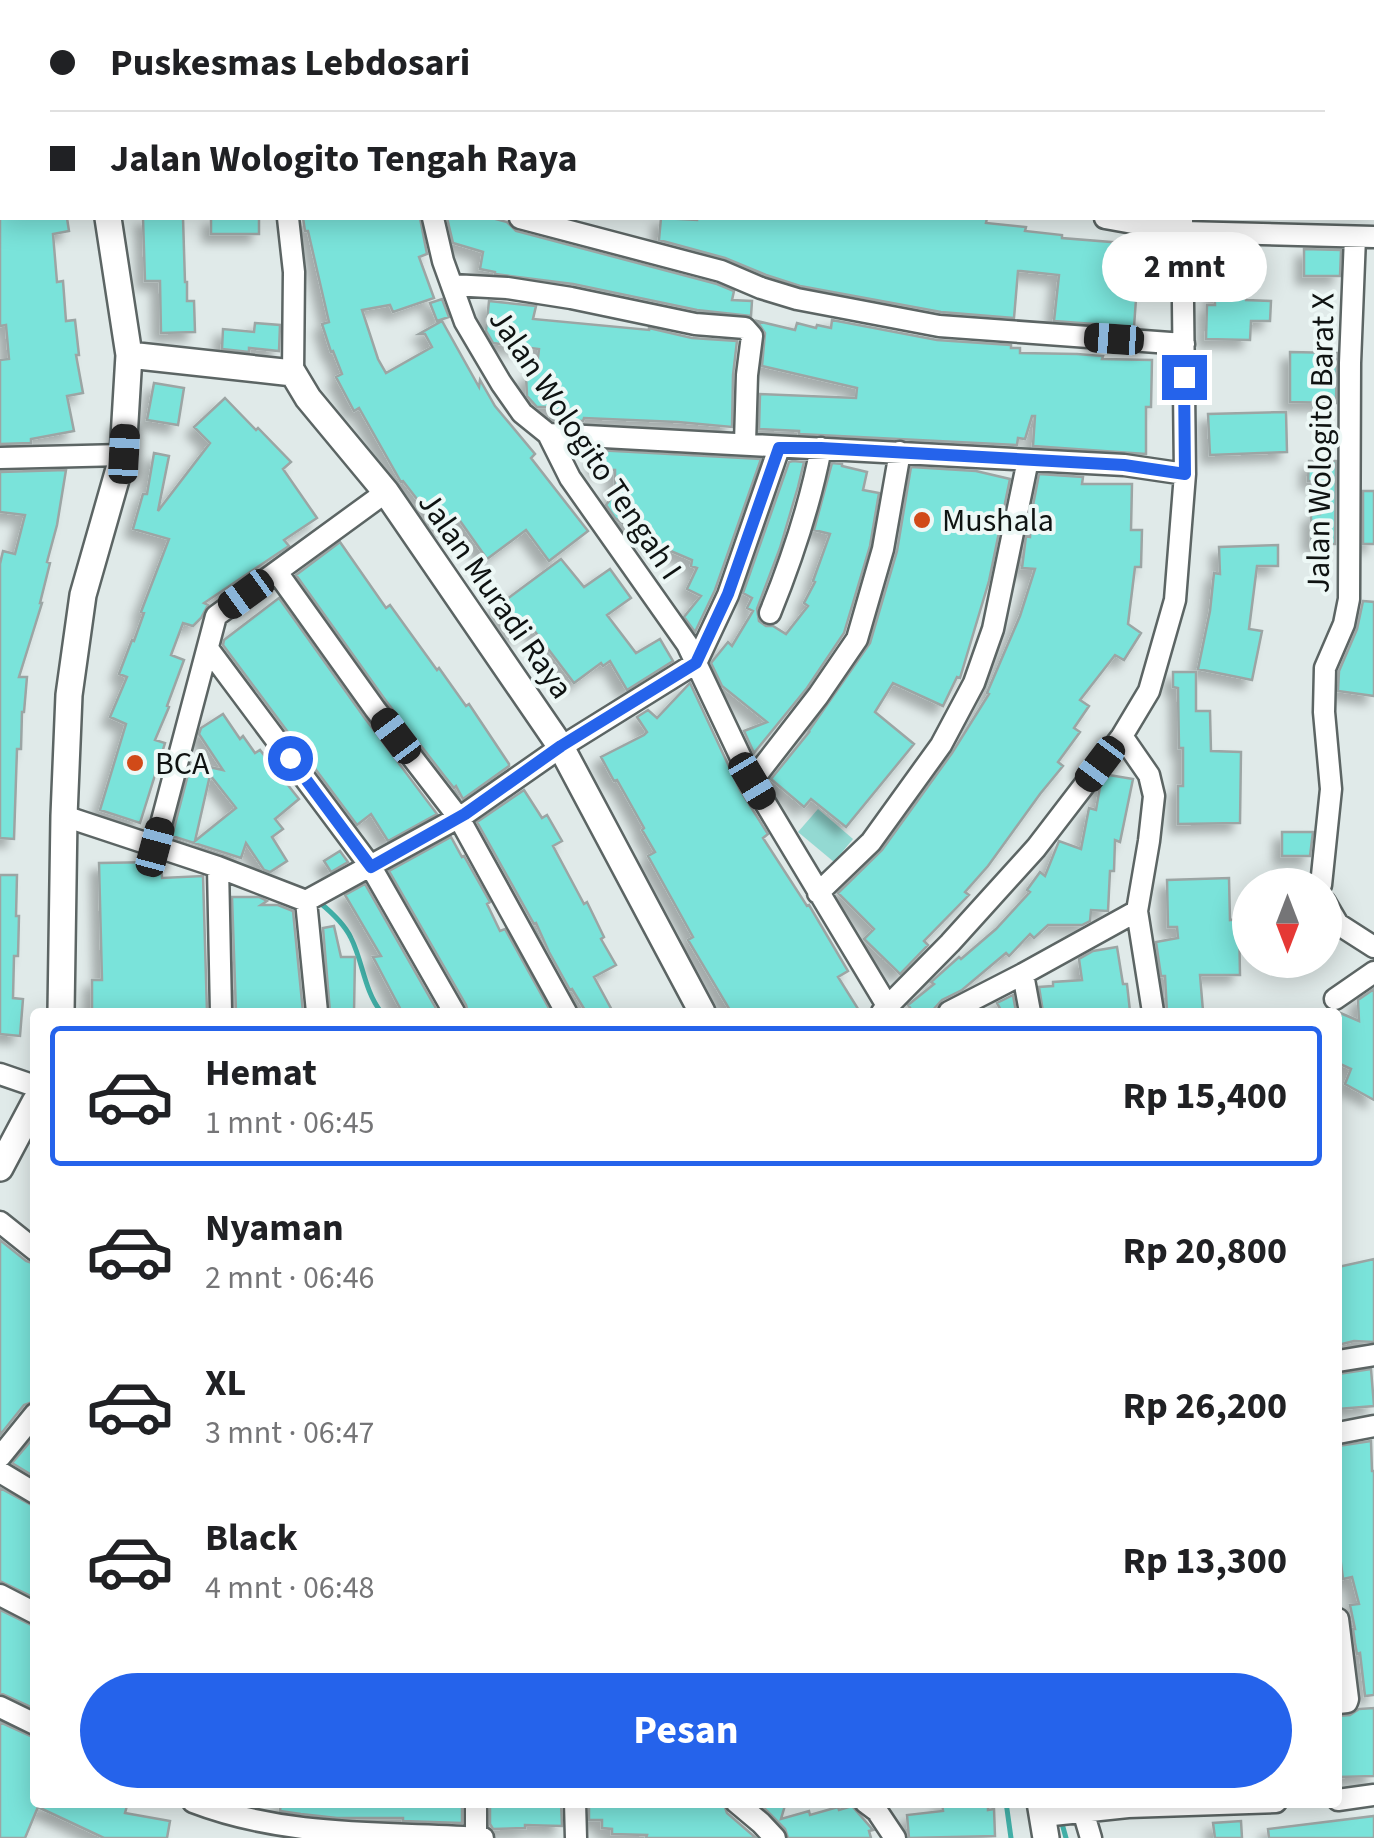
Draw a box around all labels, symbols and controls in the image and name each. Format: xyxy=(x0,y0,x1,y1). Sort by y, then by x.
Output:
text: Puskesmas Lebdosari xyxy=(110,36,470,90)
text: Jalan Wologito Tengah Raya xyxy=(110,132,578,186)
callout: 2 mnt xyxy=(1102,232,1266,302)
text: 2 mnt xyxy=(1144,244,1225,290)
street label: Jalan Wologito Barat X xyxy=(1295,292,1347,594)
street label: Jalan Wologito Tengah I xyxy=(477,300,693,589)
car xyxy=(1083,322,1145,356)
route end xyxy=(1162,355,1207,400)
car xyxy=(107,423,141,485)
street label: Jalan Muradi Raya xyxy=(407,483,584,708)
place label: Mushala xyxy=(942,498,1054,544)
marker: Mushala xyxy=(911,509,933,531)
car xyxy=(213,564,279,624)
car xyxy=(366,703,426,769)
car xyxy=(1070,731,1130,797)
route start xyxy=(268,736,313,781)
place label: BCA xyxy=(155,741,210,787)
car xyxy=(724,748,780,814)
marker: BCA xyxy=(124,752,146,774)
car xyxy=(133,814,177,880)
north arrow xyxy=(1232,868,1342,978)
map controls xyxy=(1232,868,1342,978)
text: Hemat xyxy=(205,1046,317,1100)
icon: car xyxy=(85,1051,175,1141)
text: Rp 15,400 xyxy=(1123,1069,1287,1123)
text: 1 mnt · 06:45 xyxy=(205,1100,375,1146)
text: Nyaman xyxy=(205,1201,344,1255)
icon: car xyxy=(85,1206,175,1296)
text: Rp 20,800 xyxy=(1123,1224,1287,1278)
text: 2 mnt · 06:46 xyxy=(205,1255,375,1301)
text: XL xyxy=(205,1356,246,1410)
icon: car xyxy=(85,1361,175,1451)
text: Rp 26,200 xyxy=(1123,1379,1287,1433)
text: 3 mnt · 06:47 xyxy=(205,1410,375,1456)
text: Black xyxy=(205,1511,298,1565)
icon: car xyxy=(85,1516,175,1606)
text: Rp 13,300 xyxy=(1123,1534,1287,1588)
text: 4 mnt · 06:48 xyxy=(205,1565,375,1611)
button: Pesan xyxy=(80,1673,1292,1788)

